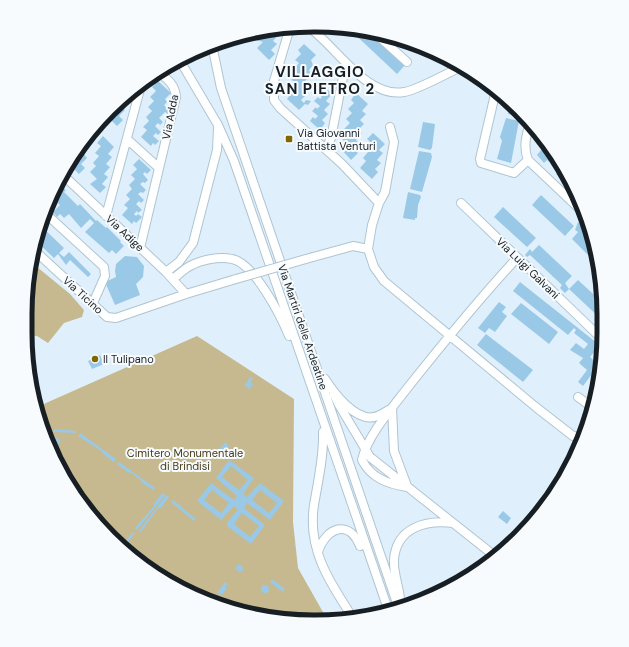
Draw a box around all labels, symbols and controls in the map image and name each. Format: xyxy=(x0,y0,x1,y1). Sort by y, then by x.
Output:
district label: VILLAGGIO SAN PIETRO 2 xyxy=(265,62,375,99)
street label: Via Adda xyxy=(159,93,181,141)
place label: Via Giovanni Battista Venturi xyxy=(297,126,376,153)
marker: Via Giovanni Battista Venturi xyxy=(284,134,294,144)
street label: Via Adige xyxy=(103,212,147,254)
street label: Via Luigi Galvani xyxy=(493,234,563,302)
street label: Via Martiri delle Ardeatine xyxy=(275,262,331,392)
street label: Via Ticino xyxy=(60,273,106,317)
place label: Il Tulipano xyxy=(103,352,154,366)
marker: Il Tulipano xyxy=(90,354,100,364)
park label: Cimitero Monumentale di Brindisi xyxy=(127,446,243,473)

